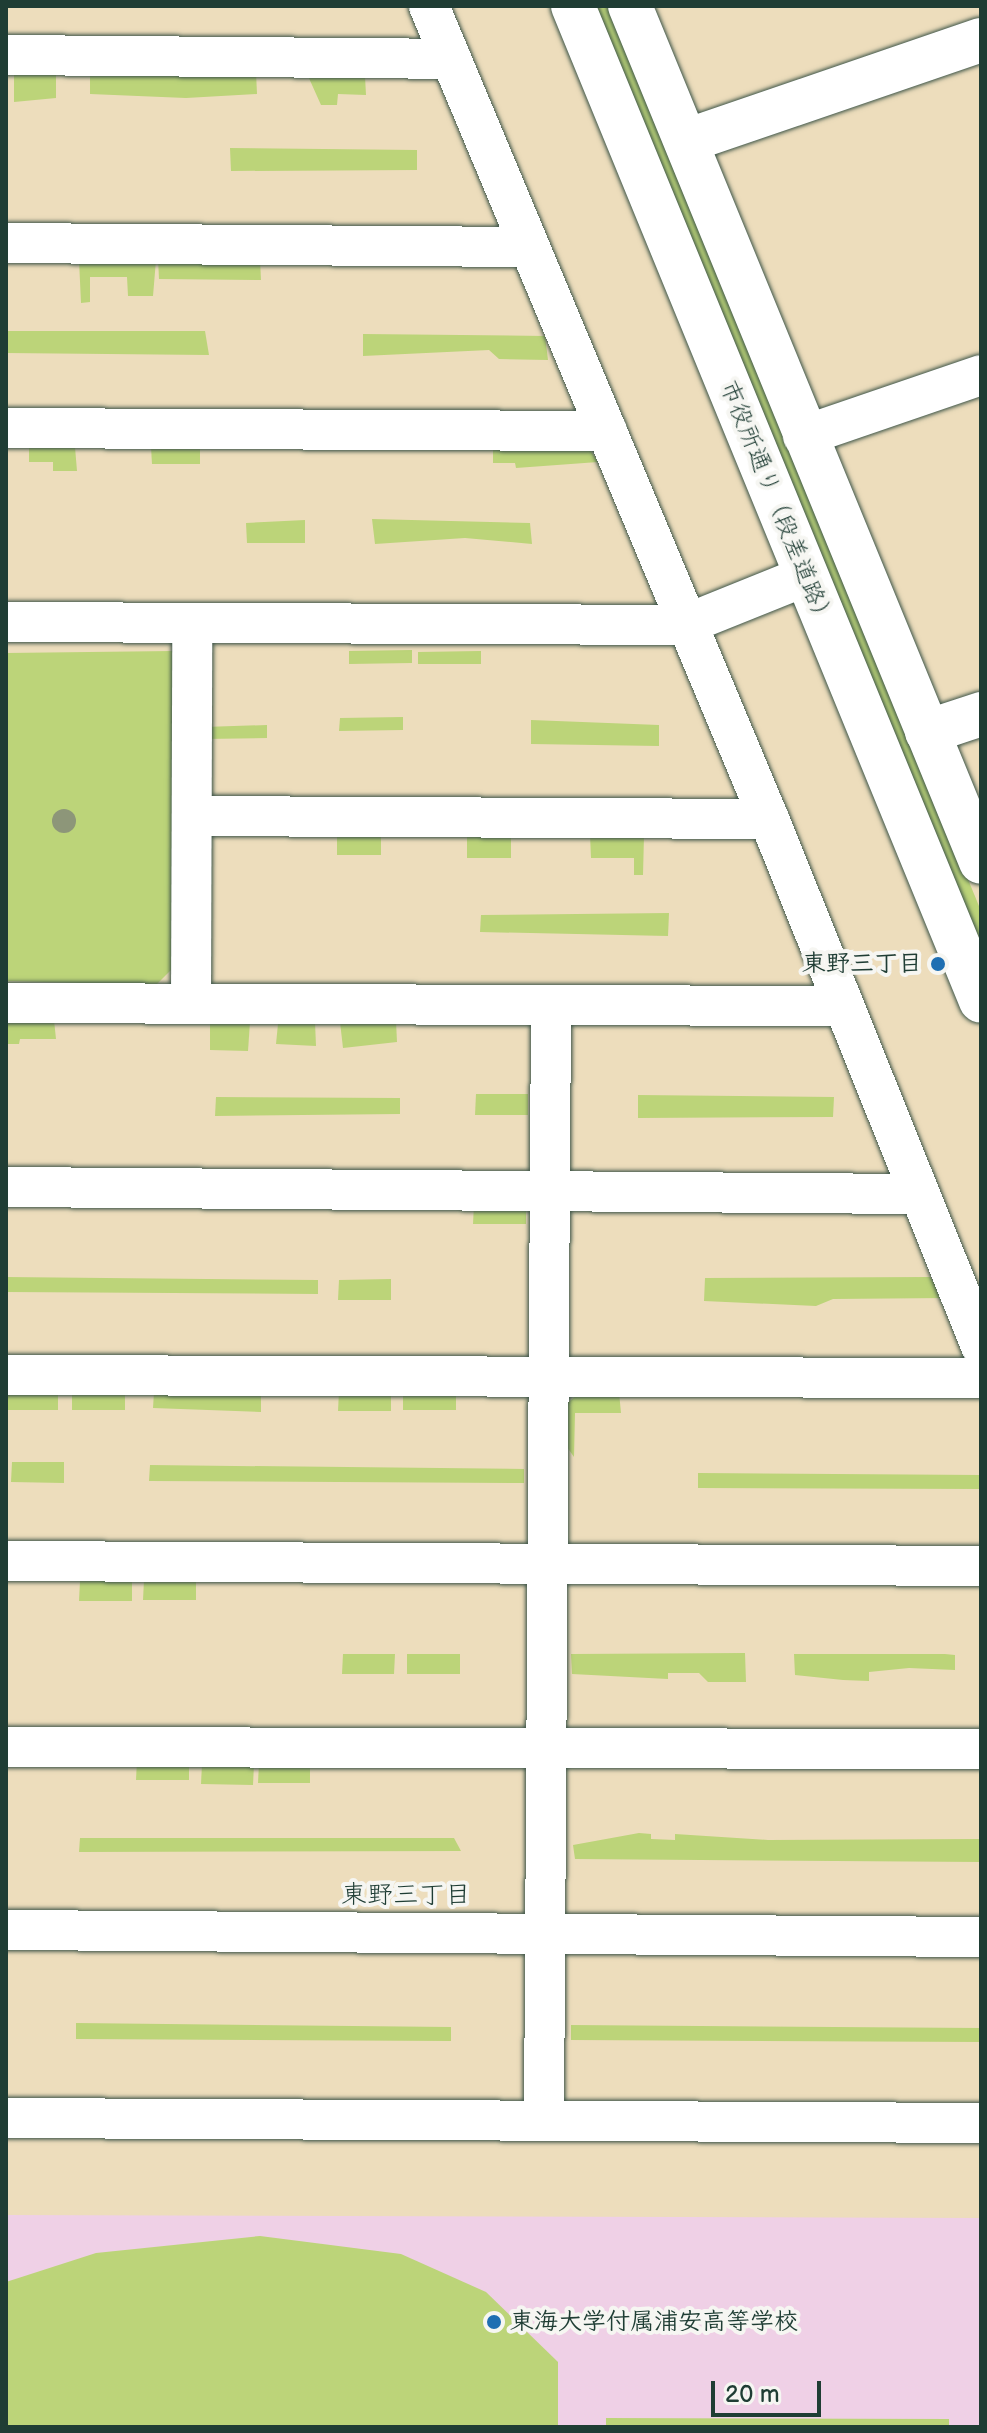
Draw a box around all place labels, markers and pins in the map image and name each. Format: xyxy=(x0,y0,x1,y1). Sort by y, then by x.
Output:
place label: 東野三丁目 xyxy=(802,950,922,978)
marker: 東野三丁目 xyxy=(929,955,947,973)
place label: 東海大学付属浦安高等学校 xyxy=(510,2308,798,2336)
marker: 東海大学付属浦安高等学校 xyxy=(485,2313,503,2331)

